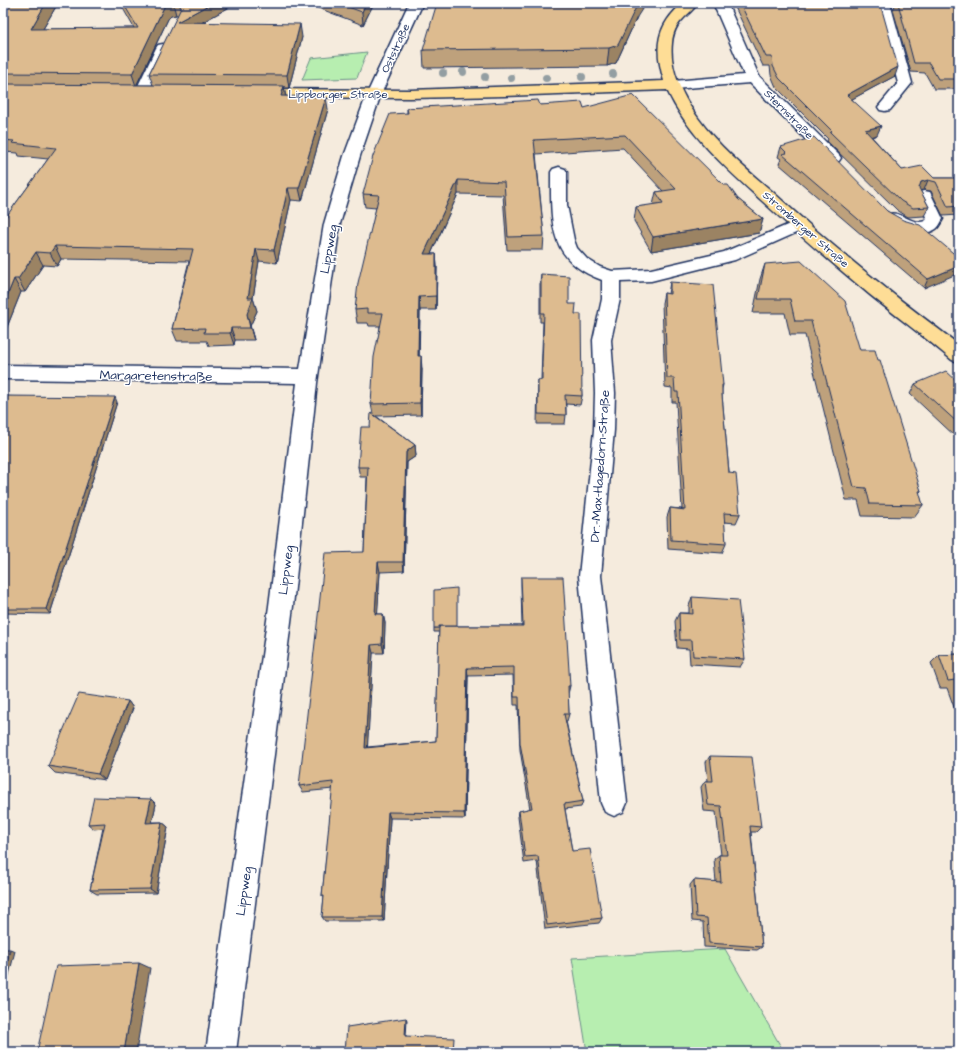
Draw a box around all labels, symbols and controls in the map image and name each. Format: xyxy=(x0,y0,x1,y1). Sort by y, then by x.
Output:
street label: Oststraße xyxy=(378,21,413,75)
street label: Sternstraße xyxy=(761,86,817,142)
street label: Lippborger Straße xyxy=(288,87,388,103)
street label: Stromberger Straße xyxy=(759,188,852,272)
street label: Lippweg xyxy=(316,223,343,275)
street label: Margaretenstraße xyxy=(99,366,212,387)
street label: Dr.-Max-Hagedorn-Straße xyxy=(586,389,615,543)
street label: Lippweg xyxy=(274,544,299,596)
street label: Lippweg xyxy=(232,865,257,917)

